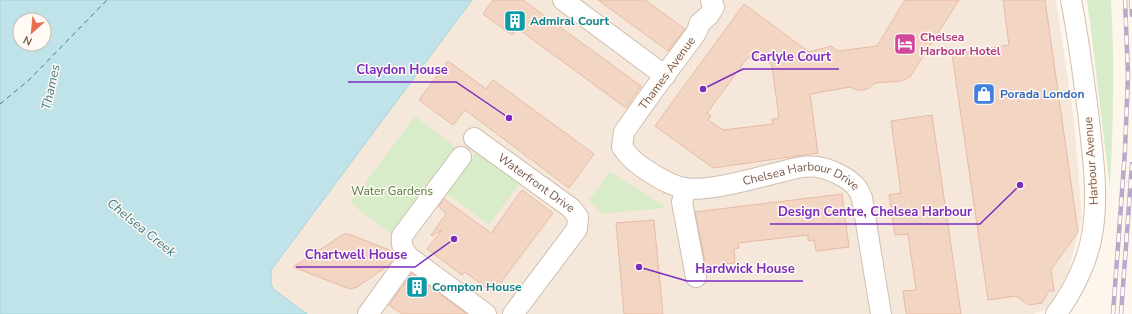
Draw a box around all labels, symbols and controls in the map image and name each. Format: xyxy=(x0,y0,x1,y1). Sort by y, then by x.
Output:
building icon: Admiral Court xyxy=(502,8,528,34)
north arrow xyxy=(12,12,52,52)
place label: Admiral Court xyxy=(530,13,610,29)
place label: Chelsea Harbour Hotel xyxy=(920,29,1001,59)
hotel icon: Chelsea Harbour Hotel xyxy=(892,31,918,57)
text: N xyxy=(21,32,35,49)
street label: Thames Avenue xyxy=(635,33,699,113)
callout: Carlyle Court xyxy=(743,44,839,69)
text: Carlyle Court xyxy=(751,48,832,66)
callout: Claydon House xyxy=(348,57,456,82)
text: Claydon House xyxy=(356,61,448,79)
water label: Thames xyxy=(37,63,65,112)
shop icon: Porada London xyxy=(971,81,997,107)
place label: Porada London xyxy=(1000,86,1084,102)
street label: Harbour Avenue xyxy=(1080,116,1102,206)
street label: Waterfront Drive xyxy=(495,150,578,216)
street label: Chelsea Harbour Drive xyxy=(741,158,863,194)
park label: Water Gardens xyxy=(351,183,433,199)
water label: Chelsea Creek xyxy=(103,194,180,261)
callout: Design Centre, Chelsea Harbour xyxy=(770,199,980,224)
text: Design Centre, Chelsea Harbour xyxy=(778,203,973,221)
callout: Chartwell House xyxy=(296,242,415,267)
text: Chartwell House xyxy=(305,246,407,264)
callout: Hardwick House xyxy=(687,256,803,281)
text: Hardwick House xyxy=(695,260,795,278)
building icon: Compton House xyxy=(404,274,430,300)
place label: Compton House xyxy=(432,279,522,295)

